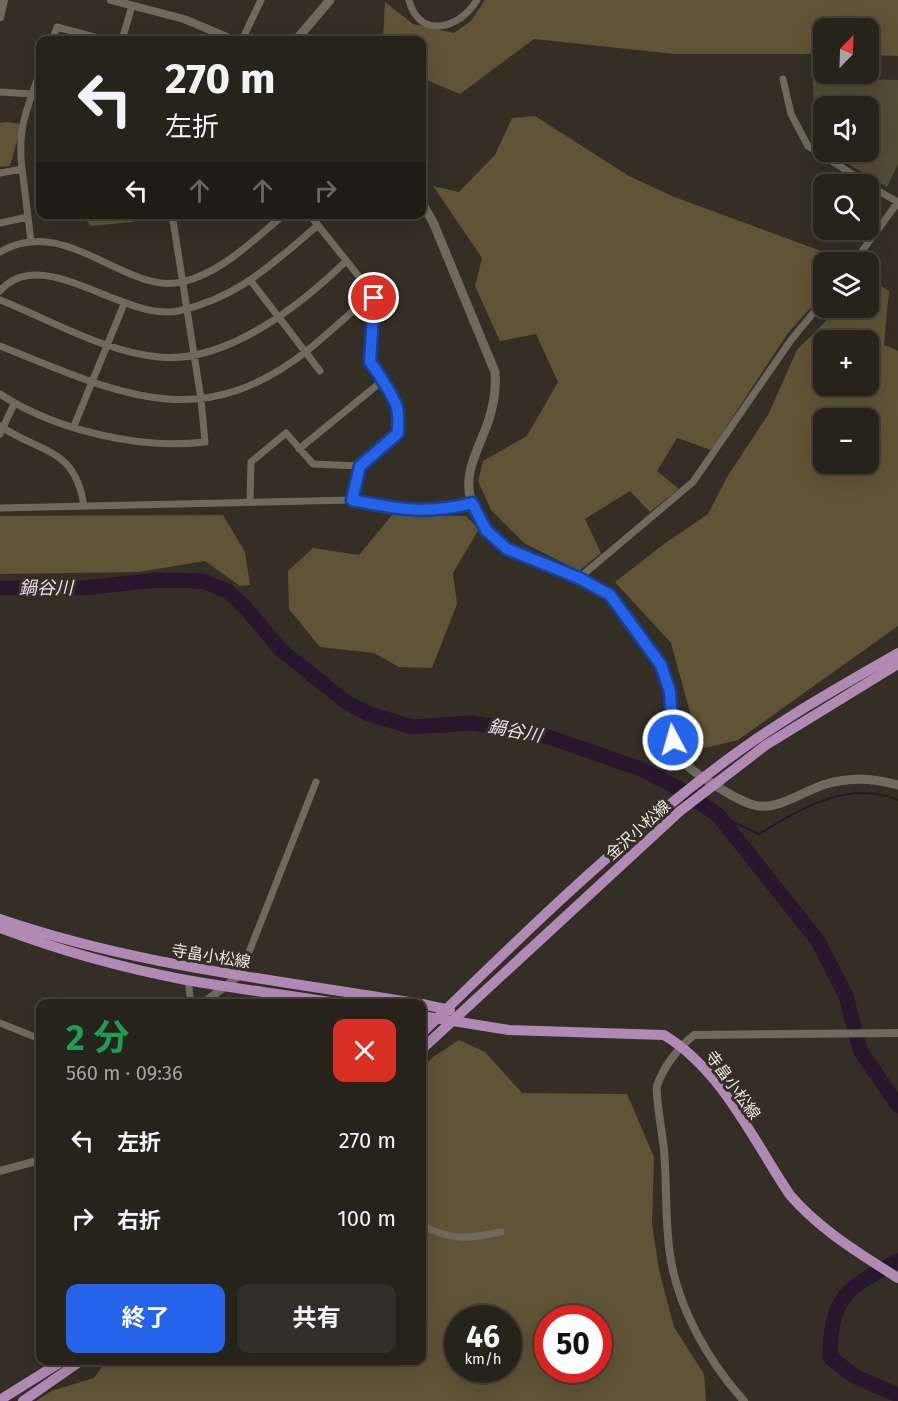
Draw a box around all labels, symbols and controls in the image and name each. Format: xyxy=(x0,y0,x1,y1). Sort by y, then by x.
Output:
north arrow xyxy=(813,18,879,84)
map controls xyxy=(813,18,879,474)
text: 270 m xyxy=(165,54,276,104)
icon: left xyxy=(66,60,144,138)
button: sound xyxy=(813,96,879,162)
text: 左折 xyxy=(165,111,219,143)
icon: left xyxy=(120,174,153,207)
icon: ahead xyxy=(183,174,216,207)
icon: ahead xyxy=(246,174,279,207)
icon: right xyxy=(309,174,342,207)
button: search xyxy=(813,174,879,240)
button: layers xyxy=(813,252,879,318)
pin xyxy=(348,272,399,323)
icon: arrive xyxy=(357,281,390,314)
button: + xyxy=(813,330,879,396)
button: − xyxy=(813,408,879,474)
water label: 鍋谷川 xyxy=(19,577,75,599)
position arrow xyxy=(641,708,705,772)
water label: 鍋谷川 xyxy=(486,715,546,747)
street label: 金沢小松線 xyxy=(602,796,674,864)
street label: 寺畠小松線 xyxy=(170,940,252,972)
text: 2 分 xyxy=(66,1016,129,1060)
button: close xyxy=(333,1019,396,1082)
street label: 寺畠小松線 xyxy=(702,1047,764,1123)
text: 560 m · 09:36 xyxy=(66,1061,183,1085)
icon: left xyxy=(66,1124,99,1157)
text: 270 m xyxy=(339,1127,396,1154)
text: 左折 xyxy=(117,1129,161,1156)
icon: right xyxy=(66,1202,99,1235)
text: 100 m xyxy=(337,1205,396,1232)
text: 右折 xyxy=(117,1207,161,1234)
button: 終了 xyxy=(66,1284,225,1353)
button: 共有 xyxy=(237,1284,396,1353)
speed limit sign: 50 xyxy=(534,1305,612,1383)
text: 46 xyxy=(466,1319,500,1355)
text: km/h xyxy=(464,1350,502,1368)

